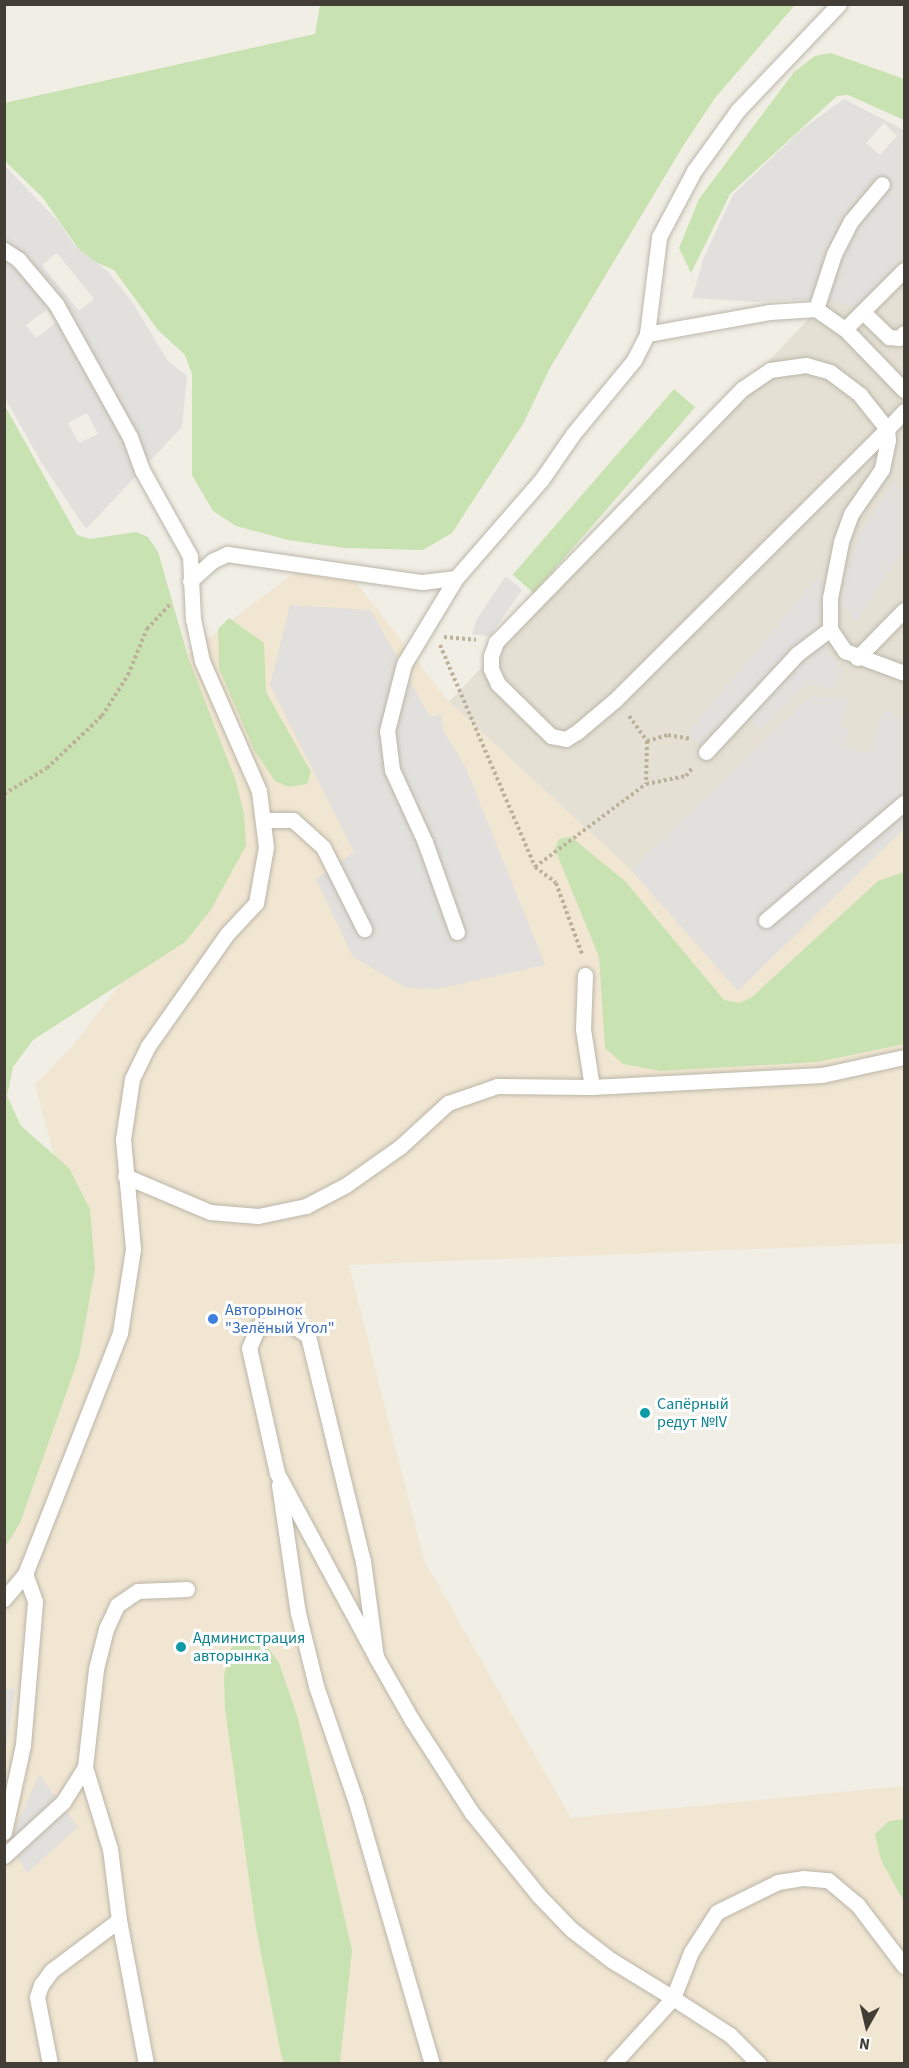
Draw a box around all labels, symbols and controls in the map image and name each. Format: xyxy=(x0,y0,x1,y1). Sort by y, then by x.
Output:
place label: Авторынок "Зелёный Угол" xyxy=(225,1300,335,1338)
marker: Авторынок "Зелёный Угол" xyxy=(206,1312,220,1326)
place label: Сапёрный редут №IV xyxy=(657,1394,729,1432)
marker: Сапёрный редут №IV xyxy=(638,1406,652,1420)
place label: Администрация авторынка xyxy=(193,1628,305,1666)
marker: Администрация авторынка xyxy=(174,1640,188,1654)
north arrow xyxy=(837,1996,897,2056)
text: N xyxy=(858,2032,871,2055)

